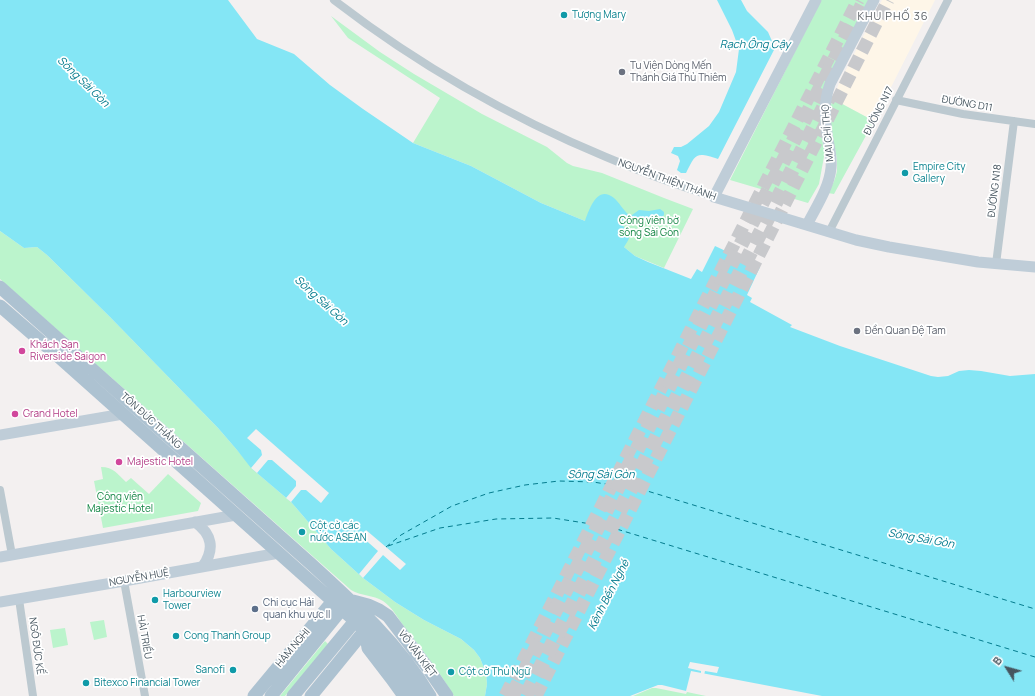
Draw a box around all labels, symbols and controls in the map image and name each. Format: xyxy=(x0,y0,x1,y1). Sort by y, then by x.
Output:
place label: Tượng Mary xyxy=(572,9,626,21)
marker: Tượng Mary xyxy=(559,10,569,20)
district label: KHU PHỐ 36 xyxy=(857,10,929,24)
water label: Rạch Ông Cậy xyxy=(720,38,790,52)
water label: Sông Sài Gòn xyxy=(54,54,112,110)
place label: Tu Viện Dòng Mến Thánh Giá Thủ Thiêm xyxy=(630,60,727,84)
marker: Tu Viện Dòng Mến Thánh Giá Thủ Thiêm xyxy=(617,67,627,77)
street label: ĐƯỜNG N17 xyxy=(862,85,896,137)
street label: ĐƯỜNG D11 xyxy=(941,94,993,114)
street label: MAI CHÍ THỌ xyxy=(820,104,836,162)
street label: NGUYỄN THIỆN THÀNH xyxy=(616,157,718,203)
place label: Empire City Gallery xyxy=(913,161,965,184)
street label: ĐƯỜNG N18 xyxy=(986,164,1004,218)
marker: Empire City Gallery xyxy=(900,168,910,178)
park label: Công viên bờ sông Sài Gòn xyxy=(619,215,679,238)
water label: Sông Sài Gòn xyxy=(292,274,350,328)
place label: Đền Quan Đệ Tam xyxy=(865,325,946,337)
marker: Đền Quan Đệ Tam xyxy=(852,326,862,336)
place label: Khách Sạn Riverside Saigon xyxy=(30,339,106,362)
marker: Khách Sạn Riverside Saigon xyxy=(17,346,27,356)
street label: TÔN ÐỨC THẮNG xyxy=(118,390,184,452)
place label: Grand Hotel xyxy=(23,408,78,420)
marker: Grand Hotel xyxy=(10,409,20,419)
place label: Majestic Hotel xyxy=(127,456,193,468)
marker: Majestic Hotel xyxy=(114,457,124,467)
water label: Sông Sài Gòn xyxy=(568,468,634,482)
park label: Công viên Majestic Hotel xyxy=(87,491,153,514)
place label: Cột cờ các nước ASEAN xyxy=(310,520,367,544)
marker: Cột cờ các nước ASEAN xyxy=(297,527,307,537)
water label: Sông Sài Gòn xyxy=(887,527,955,551)
water label: Kênh Bến Nghé xyxy=(586,558,632,632)
street label: NGUYỄN HUỆ xyxy=(108,567,170,589)
place label: Harbourview Tower xyxy=(163,588,221,612)
marker: Harbourview Tower xyxy=(150,595,160,605)
place label: Chi cục Hải quan khu vực II xyxy=(263,597,330,620)
marker: Chi cục Hải quan khu vực II xyxy=(250,604,260,614)
street label: HẢI TRIỀU xyxy=(134,614,154,660)
street label: NGÔ ÐỨC KẾ xyxy=(26,617,46,675)
street label: HÀM NGHI xyxy=(273,626,313,670)
street label: VÕ VĂN KIỆT xyxy=(396,628,438,680)
place label: Cong Thanh Group xyxy=(184,630,271,642)
marker: Cong Thanh Group xyxy=(171,631,181,641)
north arrow xyxy=(987,648,1027,688)
text: B xyxy=(989,653,1005,668)
place label: Sanofi xyxy=(195,664,225,676)
marker: Sanofi xyxy=(228,665,238,675)
place label: Cột cờ Thủ Ngữ xyxy=(459,666,530,678)
marker: Cột cờ Thủ Ngữ xyxy=(446,667,456,677)
place label: Bitexco Financial Tower xyxy=(94,677,200,689)
marker: Bitexco Financial Tower xyxy=(81,678,91,688)

